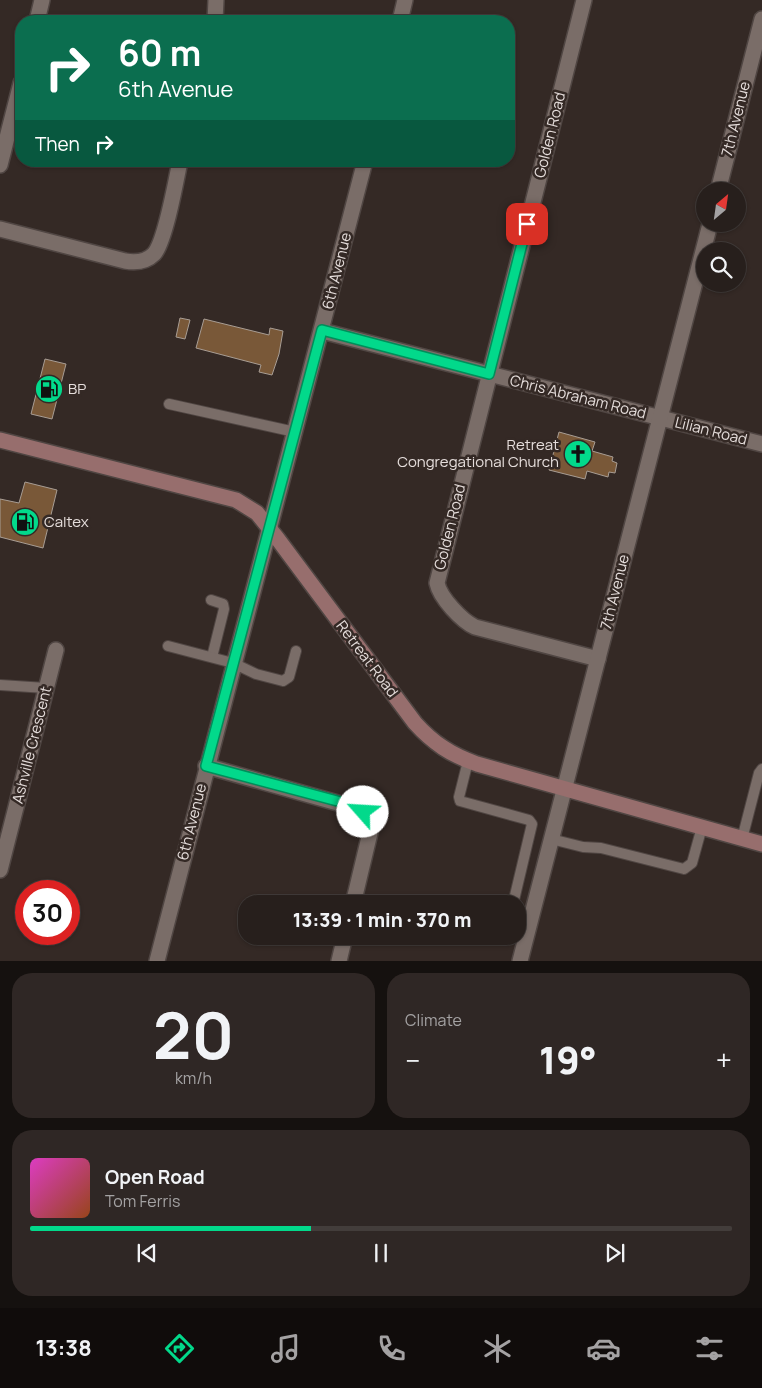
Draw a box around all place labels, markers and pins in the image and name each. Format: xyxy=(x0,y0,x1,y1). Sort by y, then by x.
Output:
pin xyxy=(506,203,548,245)
fuel station icon: BP xyxy=(34,374,64,404)
place label: BP xyxy=(68,378,86,399)
place label: Retreat Congregational Church xyxy=(397,434,559,472)
church icon: Retreat Congregational Church xyxy=(563,439,593,469)
fuel station icon: Caltex xyxy=(10,507,40,537)
place label: Caltex xyxy=(44,511,89,532)

